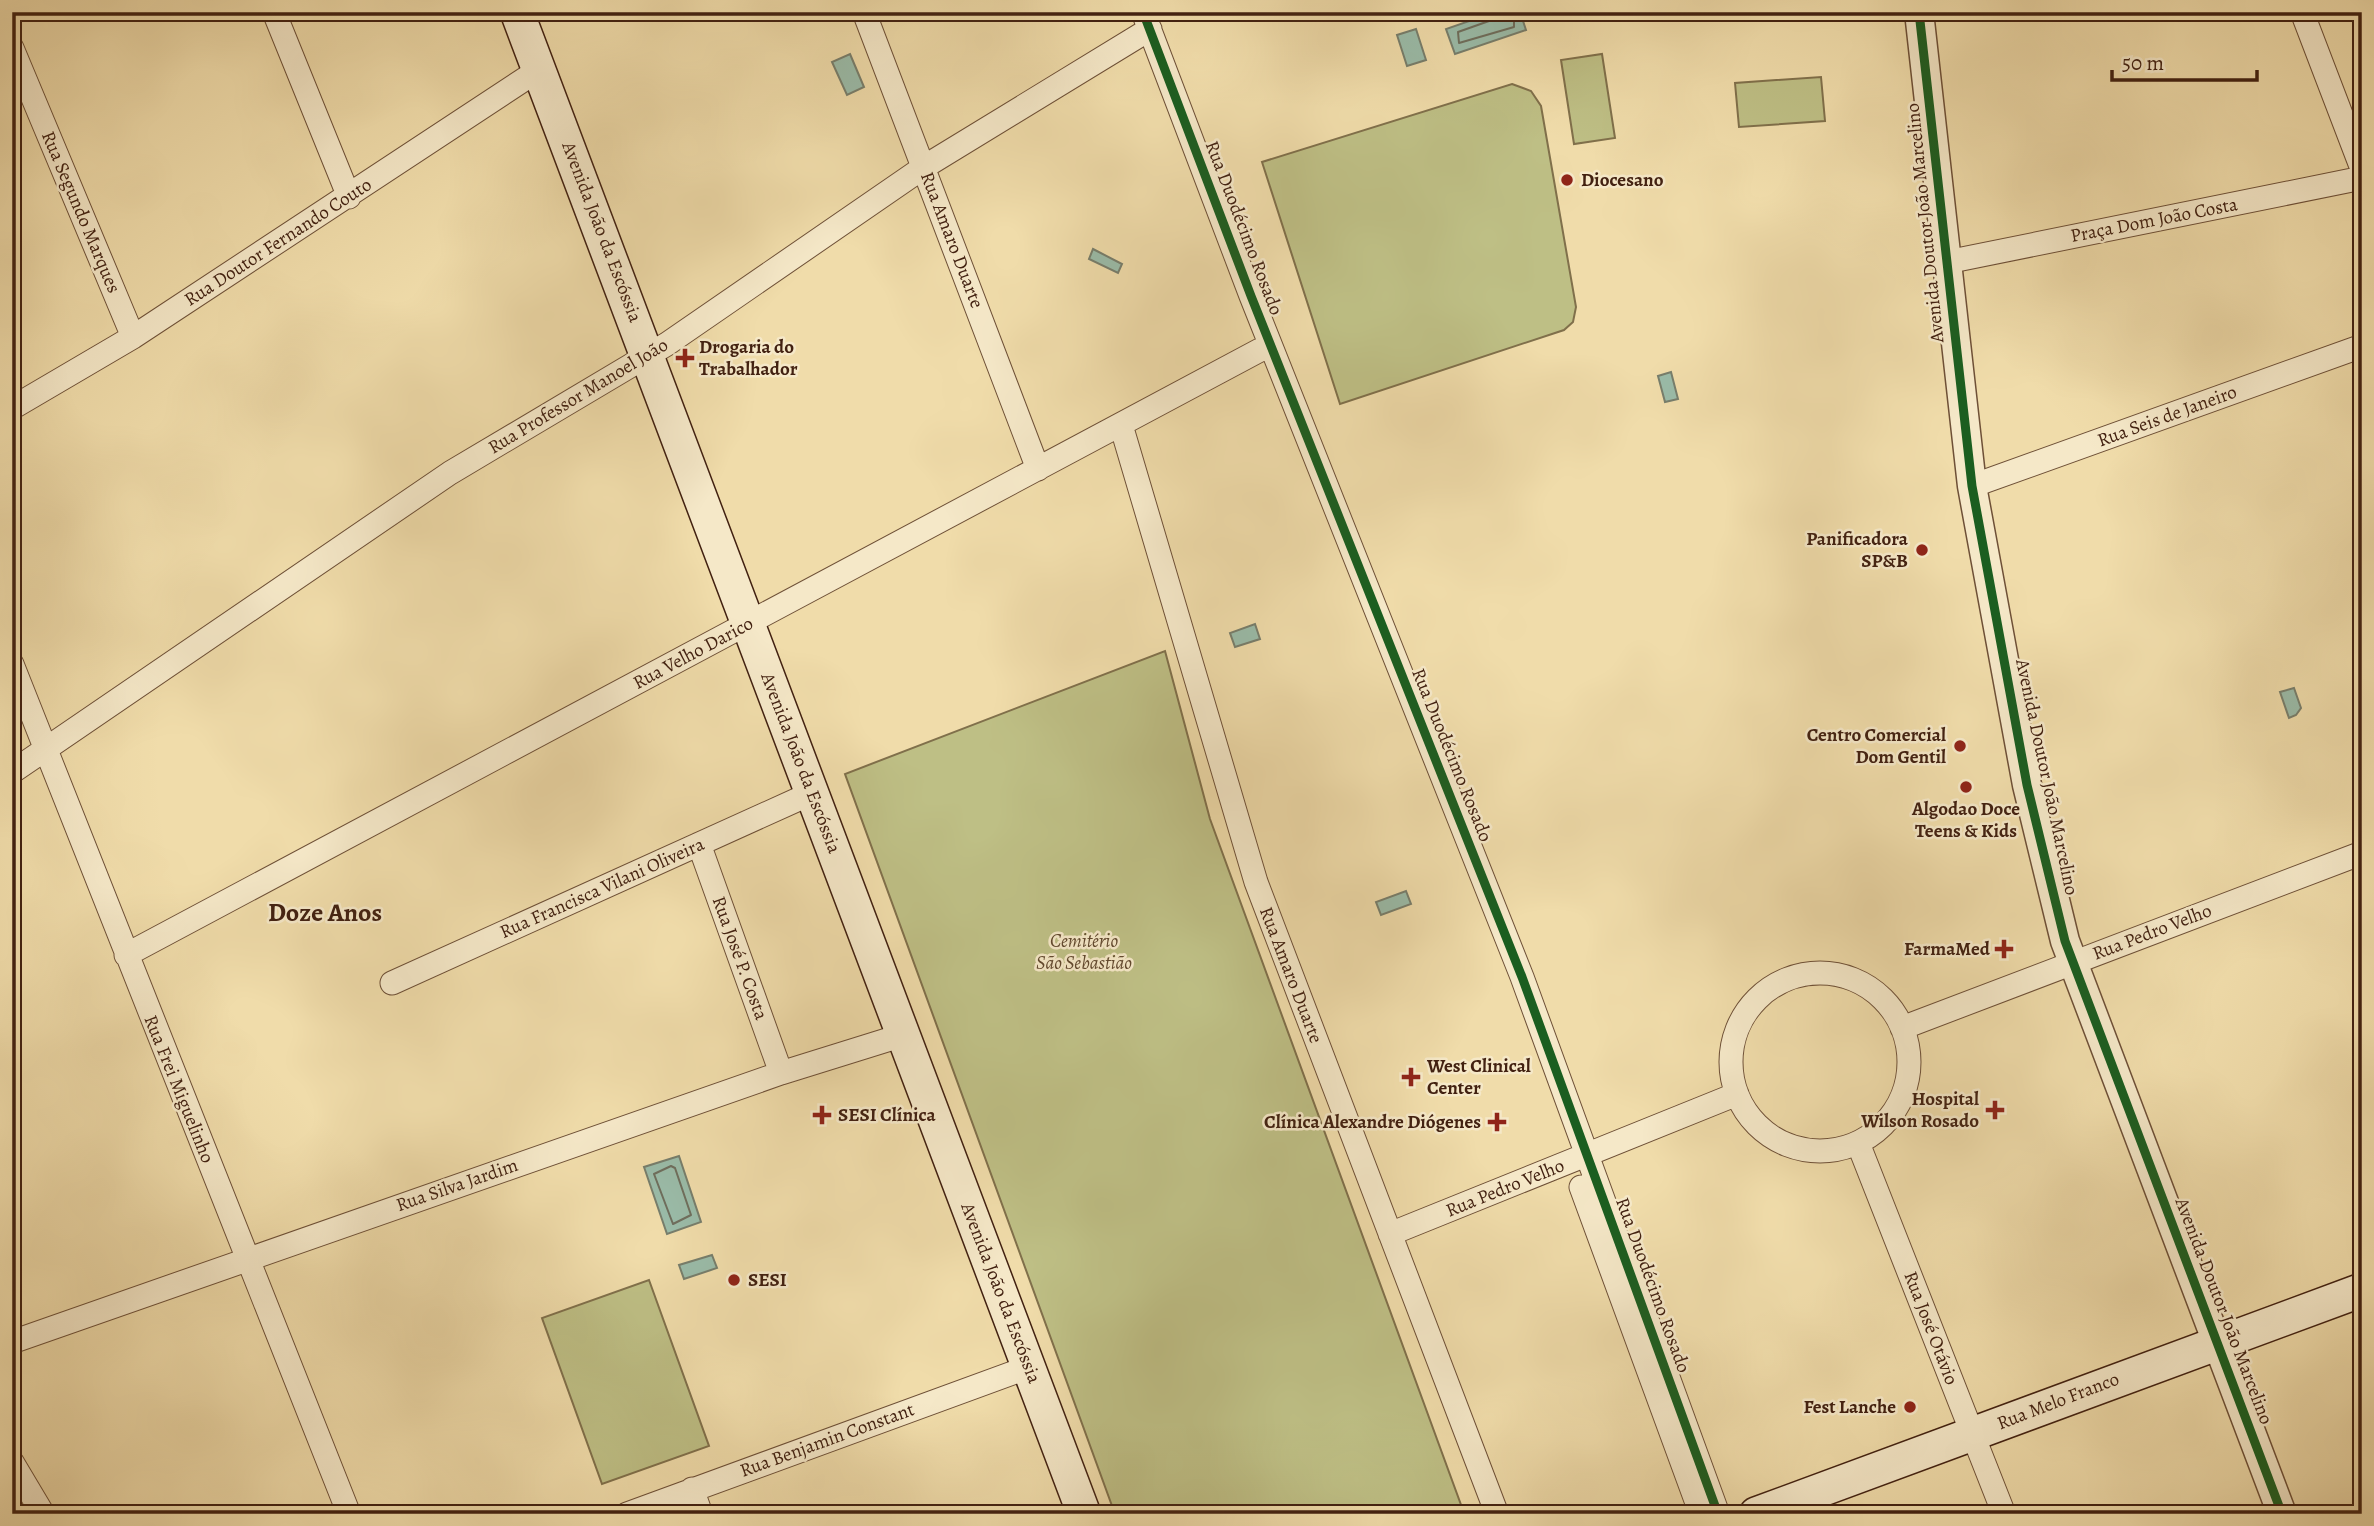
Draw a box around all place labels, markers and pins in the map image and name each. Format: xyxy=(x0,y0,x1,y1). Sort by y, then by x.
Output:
place label: Diocesano xyxy=(1581,167,1664,193)
marker: Diocesano xyxy=(1559,172,1575,188)
place label: Drogaria do Trabalhador xyxy=(699,334,798,382)
marker: Drogaria do Trabalhador xyxy=(677,350,693,366)
place label: Panificadora SP&B xyxy=(1806,526,1909,574)
marker: Panificadora SP&B xyxy=(1914,542,1930,558)
place label: Centro Comercial Dom Gentil xyxy=(1807,722,1946,770)
marker: Centro Comercial Dom Gentil xyxy=(1952,738,1968,754)
marker: Algodao Doce Teens & Kids xyxy=(1958,779,1974,795)
place label: Algodao Doce Teens & Kids xyxy=(1911,796,2020,844)
place label: FarmaMed xyxy=(1904,936,1991,962)
marker: FarmaMed xyxy=(1996,941,2012,957)
place label: West Clinical Center xyxy=(1426,1053,1531,1101)
marker: West Clinical Center xyxy=(1401,1067,1421,1087)
place label: Hospital Wilson Rosado xyxy=(1860,1086,1979,1134)
marker: Hospital Wilson Rosado xyxy=(1985,1100,2005,1120)
place label: SESI Clínica xyxy=(838,1102,937,1128)
marker: SESI Clínica xyxy=(812,1105,832,1125)
place label: Clínica Alexandre Diógenes xyxy=(1264,1109,1481,1135)
marker: Clínica Alexandre Diógenes xyxy=(1487,1112,1507,1132)
place label: SESI xyxy=(748,1267,787,1293)
marker: SESI xyxy=(726,1272,742,1288)
place label: Fest Lanche xyxy=(1804,1394,1896,1420)
marker: Fest Lanche xyxy=(1902,1399,1918,1415)

